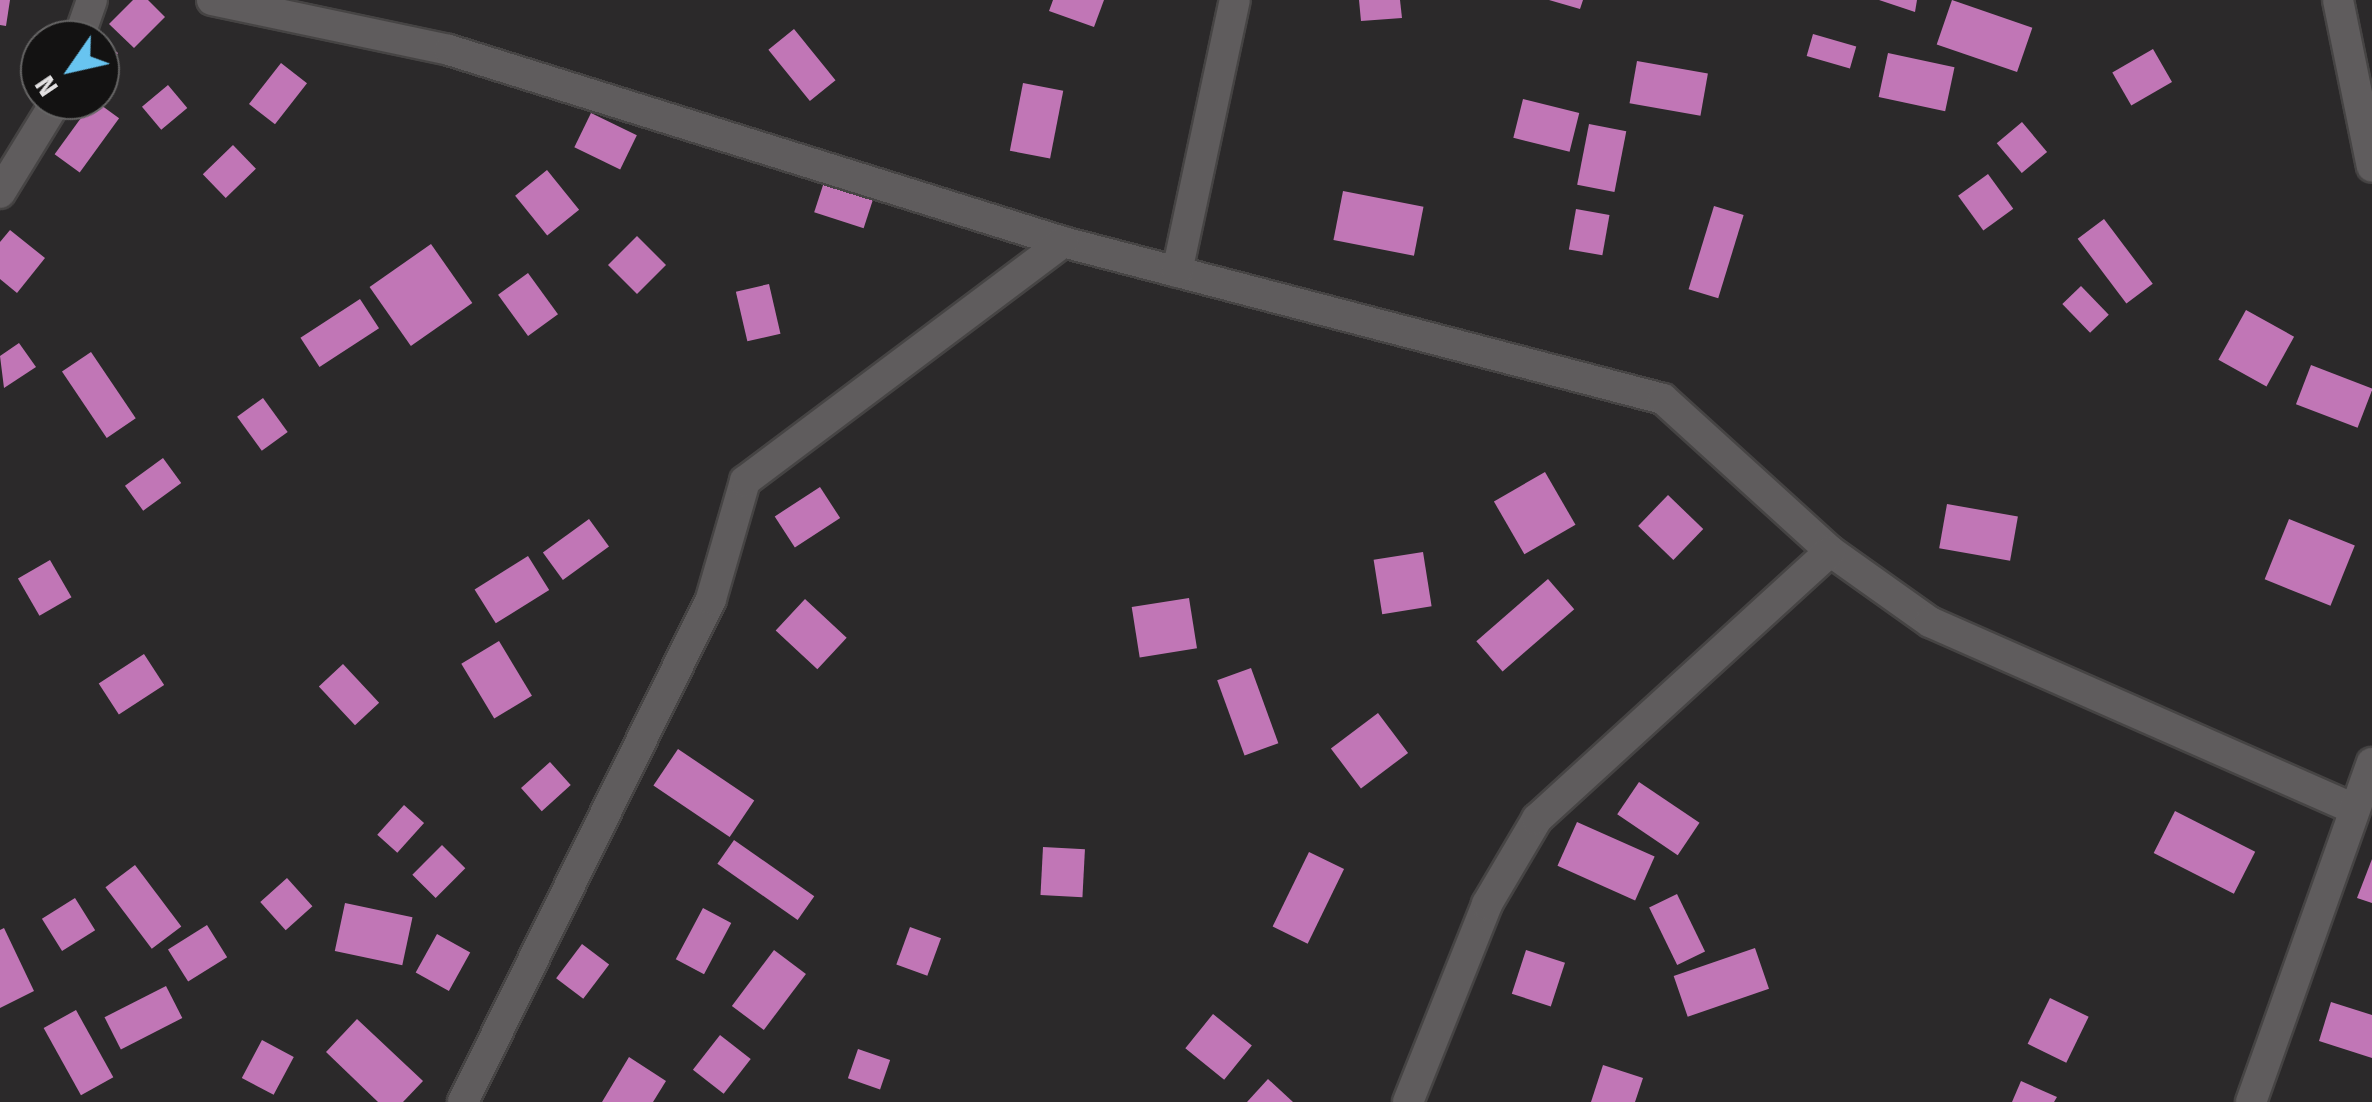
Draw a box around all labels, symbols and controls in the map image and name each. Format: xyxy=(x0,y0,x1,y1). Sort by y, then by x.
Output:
north arrow xyxy=(20,20,120,120)
text: N xyxy=(28,70,65,102)

